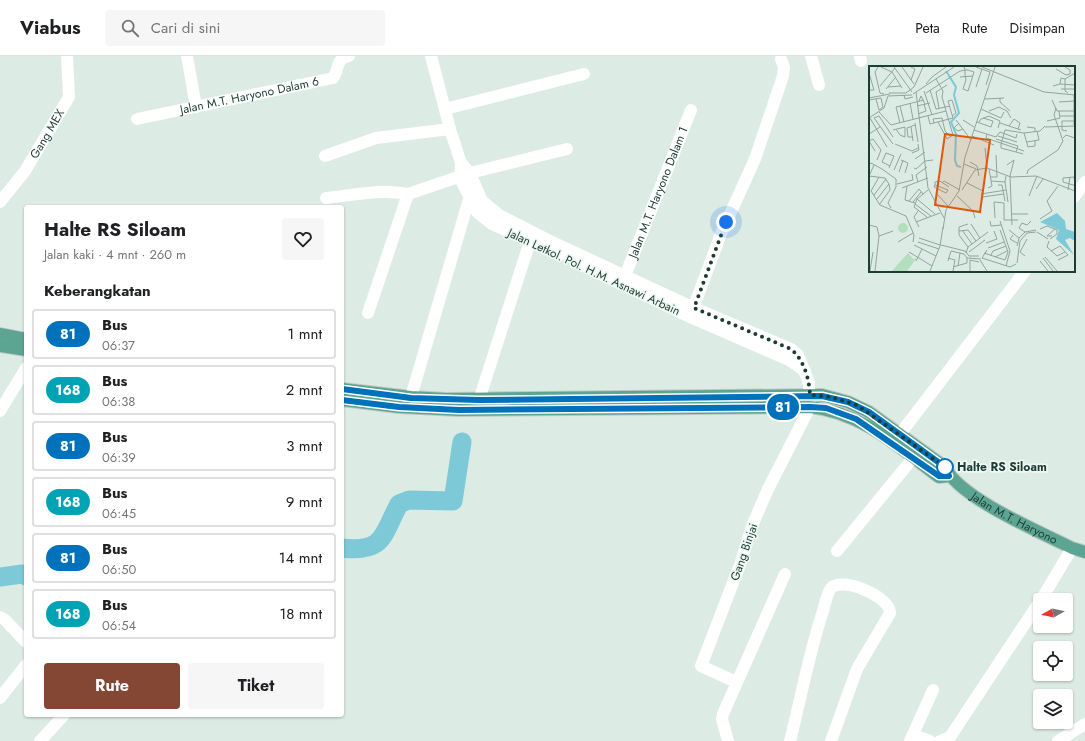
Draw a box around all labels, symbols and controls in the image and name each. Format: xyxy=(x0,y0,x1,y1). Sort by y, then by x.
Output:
search box xyxy=(105,10,385,46)
text: Viabus xyxy=(20,14,81,41)
icon: search xyxy=(119,17,141,39)
text: Cari di sini xyxy=(151,17,220,39)
text: Peta xyxy=(915,18,940,38)
text: Rute xyxy=(962,18,988,38)
text: Disimpan xyxy=(1010,18,1065,38)
inset map xyxy=(869,66,1075,272)
street label: Jalan M.T. Haryono Dalam 6 xyxy=(177,72,321,119)
street label: Gang MEX xyxy=(25,105,69,162)
street label: Jalan M.T. Haryono Dalam 1 xyxy=(623,124,692,263)
your location xyxy=(716,212,736,232)
text: Halte RS Siloam xyxy=(44,216,186,243)
button: heart xyxy=(282,218,324,260)
street label: Jalan Letkol. Pol. H.M. Asnawi Arbain xyxy=(503,223,683,320)
text: Jalan kaki · 4 mnt · 260 m xyxy=(44,245,186,264)
text: Keberangkatan xyxy=(44,280,151,302)
text: Bus xyxy=(102,314,127,336)
text: 1 mnt xyxy=(288,323,322,345)
text: 81 xyxy=(60,324,76,344)
text: 06:37 xyxy=(102,336,135,355)
text: Bus xyxy=(102,370,127,392)
text: 2 mnt xyxy=(286,379,322,401)
text: 168 xyxy=(55,380,81,400)
text: 06:38 xyxy=(102,392,135,411)
line badge: 81 xyxy=(765,394,801,420)
text: 81 xyxy=(775,397,791,417)
text: Bus xyxy=(102,426,127,448)
text: 3 mnt xyxy=(286,435,322,457)
text: 81 xyxy=(60,436,76,456)
text: 06:39 xyxy=(102,448,136,467)
marker: Halte RS Siloam xyxy=(936,458,954,476)
place label: Halte RS Siloam xyxy=(957,458,1047,476)
text: Bus xyxy=(102,482,127,504)
street label: Jalan M.T. Haryono xyxy=(966,487,1061,549)
text: 9 mnt xyxy=(286,491,322,513)
text: 168 xyxy=(55,492,81,512)
text: 06:45 xyxy=(102,504,136,523)
street label: Gang Binjai xyxy=(726,521,762,583)
text: Bus xyxy=(102,538,127,560)
text: 14 mnt xyxy=(279,547,322,569)
text: 81 xyxy=(60,548,76,568)
text: 06:50 xyxy=(102,560,136,579)
north arrow xyxy=(1033,593,1073,633)
map controls xyxy=(1033,593,1073,729)
text: Bus xyxy=(102,594,127,616)
text: 18 mnt xyxy=(279,603,322,625)
text: 168 xyxy=(55,604,81,624)
text: 06:54 xyxy=(102,616,136,635)
button: locate xyxy=(1033,641,1073,681)
button: Rute xyxy=(44,663,180,709)
button: Tiket xyxy=(188,663,324,709)
button: layers xyxy=(1033,689,1073,729)

